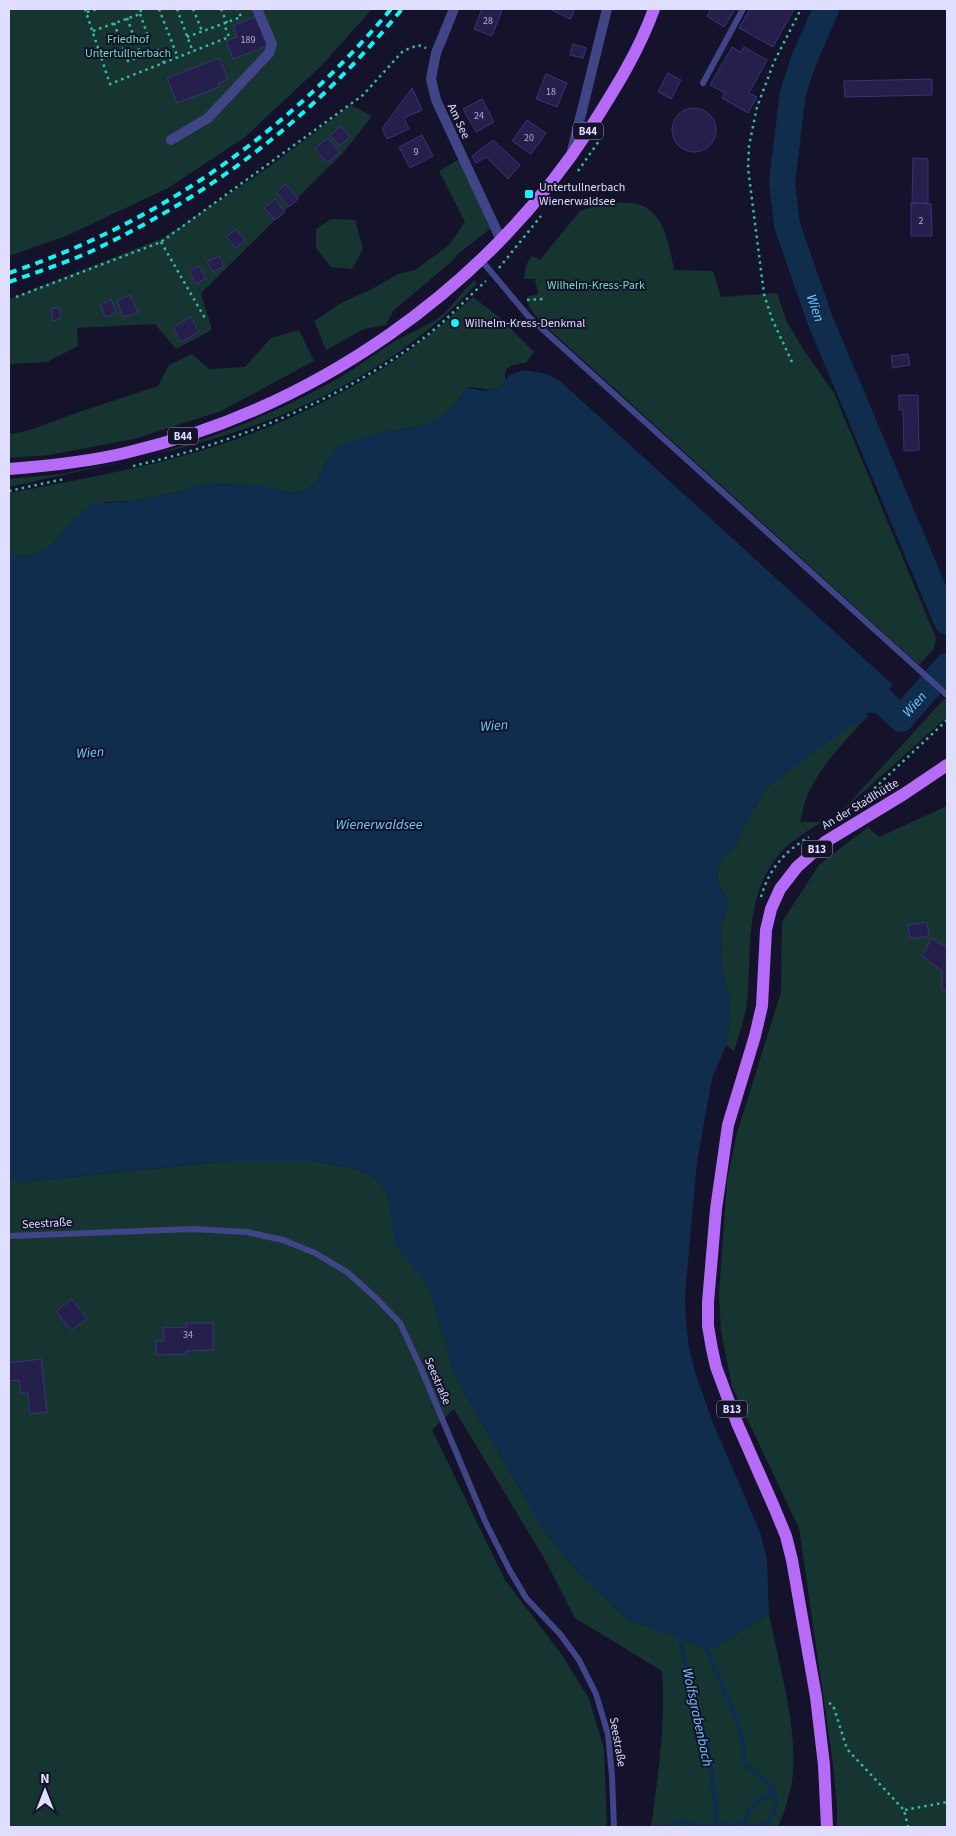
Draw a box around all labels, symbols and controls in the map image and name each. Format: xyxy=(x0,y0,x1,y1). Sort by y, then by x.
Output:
house number: 28 xyxy=(483,14,493,28)
park label: Friedhof Untertullnerbach xyxy=(85,31,171,62)
house number: 189 xyxy=(241,33,255,47)
house number: 18 xyxy=(546,85,556,99)
street label: Am See xyxy=(443,101,474,142)
house number: 24 xyxy=(474,109,484,123)
road number: B44 xyxy=(573,122,603,140)
house number: 20 xyxy=(524,131,534,145)
house number: 9 xyxy=(414,145,419,159)
place label: Untertullnerbach Wienerwaldsee xyxy=(539,179,625,210)
marker: Untertullnerbach Wienerwaldsee xyxy=(523,188,535,200)
house number: 2 xyxy=(919,214,924,228)
park label: Wilhelm-Kress-Park xyxy=(547,277,645,294)
water label: Wien xyxy=(801,292,829,325)
place label: Wilhelm-Kress-Denkmal xyxy=(465,315,585,332)
marker: Wilhelm-Kress-Denkmal xyxy=(449,317,461,329)
road number: B44 xyxy=(168,428,198,444)
water label: Wien xyxy=(898,688,932,722)
water label: Wien xyxy=(479,715,509,737)
water label: Wien xyxy=(75,742,105,764)
street label: An der Stadlhütte xyxy=(819,775,902,834)
water label: Wienerwaldsee xyxy=(336,815,423,835)
road number: B13 xyxy=(802,841,832,858)
street label: Seestraße xyxy=(22,1214,72,1233)
house number: 34 xyxy=(183,1328,193,1342)
street label: Seestraße xyxy=(420,1355,455,1408)
road number: B13 xyxy=(717,1400,747,1418)
water label: Wolfsgrabenbach xyxy=(677,1666,717,1768)
street label: Seestraße xyxy=(605,1716,630,1768)
north arrow xyxy=(20,1766,70,1816)
text: N xyxy=(40,1769,50,1789)

